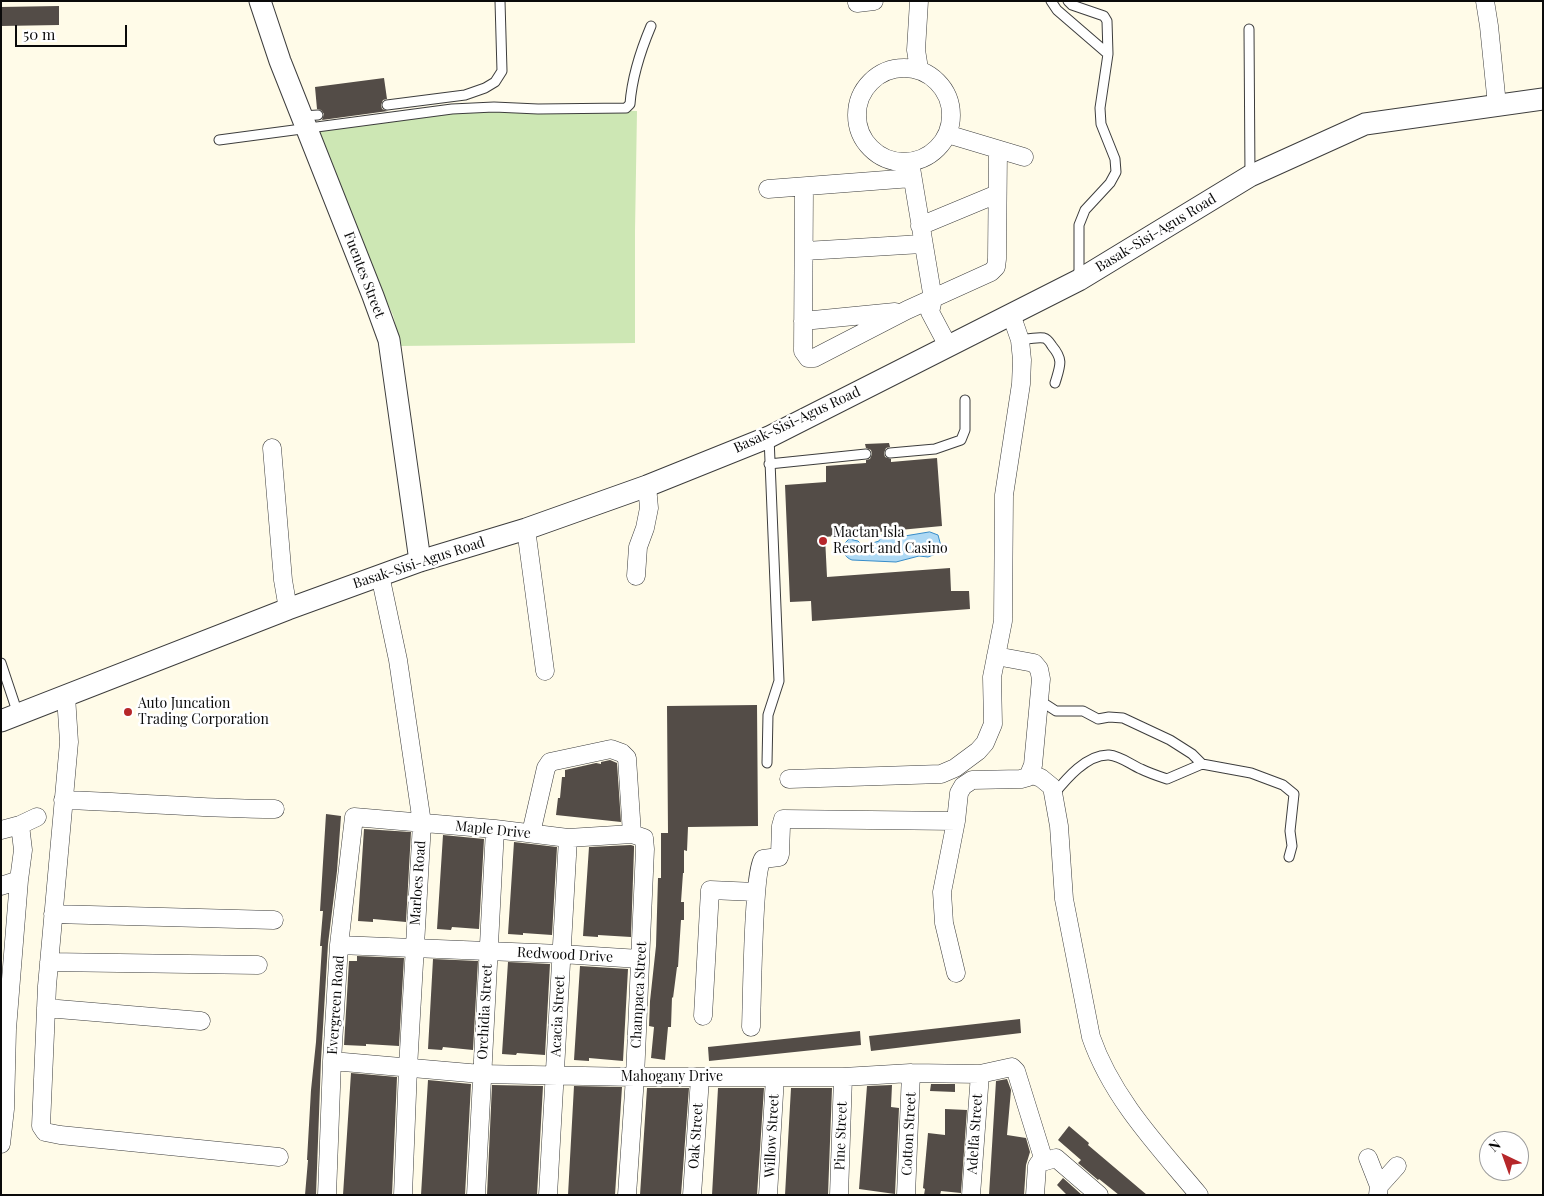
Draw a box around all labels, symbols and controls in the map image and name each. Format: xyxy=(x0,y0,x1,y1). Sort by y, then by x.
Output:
scale bar xyxy=(18,15,130,47)
text: 50 m xyxy=(23,24,55,44)
street label: Basak-Sisi-Agus Road xyxy=(1093,190,1219,276)
street label: Fuentes Street xyxy=(340,230,388,320)
street label: Basak-Sisi-Agus Road xyxy=(731,383,863,457)
place label: Mactan Isla Resort and Casino xyxy=(833,525,948,558)
street label: Basak-Sisi-Agus Road xyxy=(351,534,487,592)
marker: Mactan Isla Resort and Casino xyxy=(817,535,829,547)
place label: Auto Juncation Trading Corporation xyxy=(138,696,269,729)
marker: Auto Juncation Trading Corporation xyxy=(122,706,134,718)
street label: Maple Drive xyxy=(454,818,532,842)
street label: Marloes Road xyxy=(407,840,429,926)
street label: Champaca Street xyxy=(628,941,650,1049)
street label: Redwood Drive xyxy=(517,944,613,966)
street label: Evergreen Road xyxy=(324,955,348,1055)
street label: Orchidia Street xyxy=(474,964,496,1060)
street label: Acacia Street xyxy=(547,975,569,1057)
street label: Mahogany Drive xyxy=(621,1069,723,1085)
street label: Cotton Street xyxy=(898,1092,920,1176)
street label: Adelfa Street xyxy=(964,1093,986,1175)
street label: Willow Street xyxy=(761,1094,783,1178)
street label: Pine Street xyxy=(831,1101,851,1171)
street label: Oak Street xyxy=(685,1102,707,1170)
north arrow xyxy=(1479,1131,1529,1181)
text: N xyxy=(1484,1135,1504,1156)

